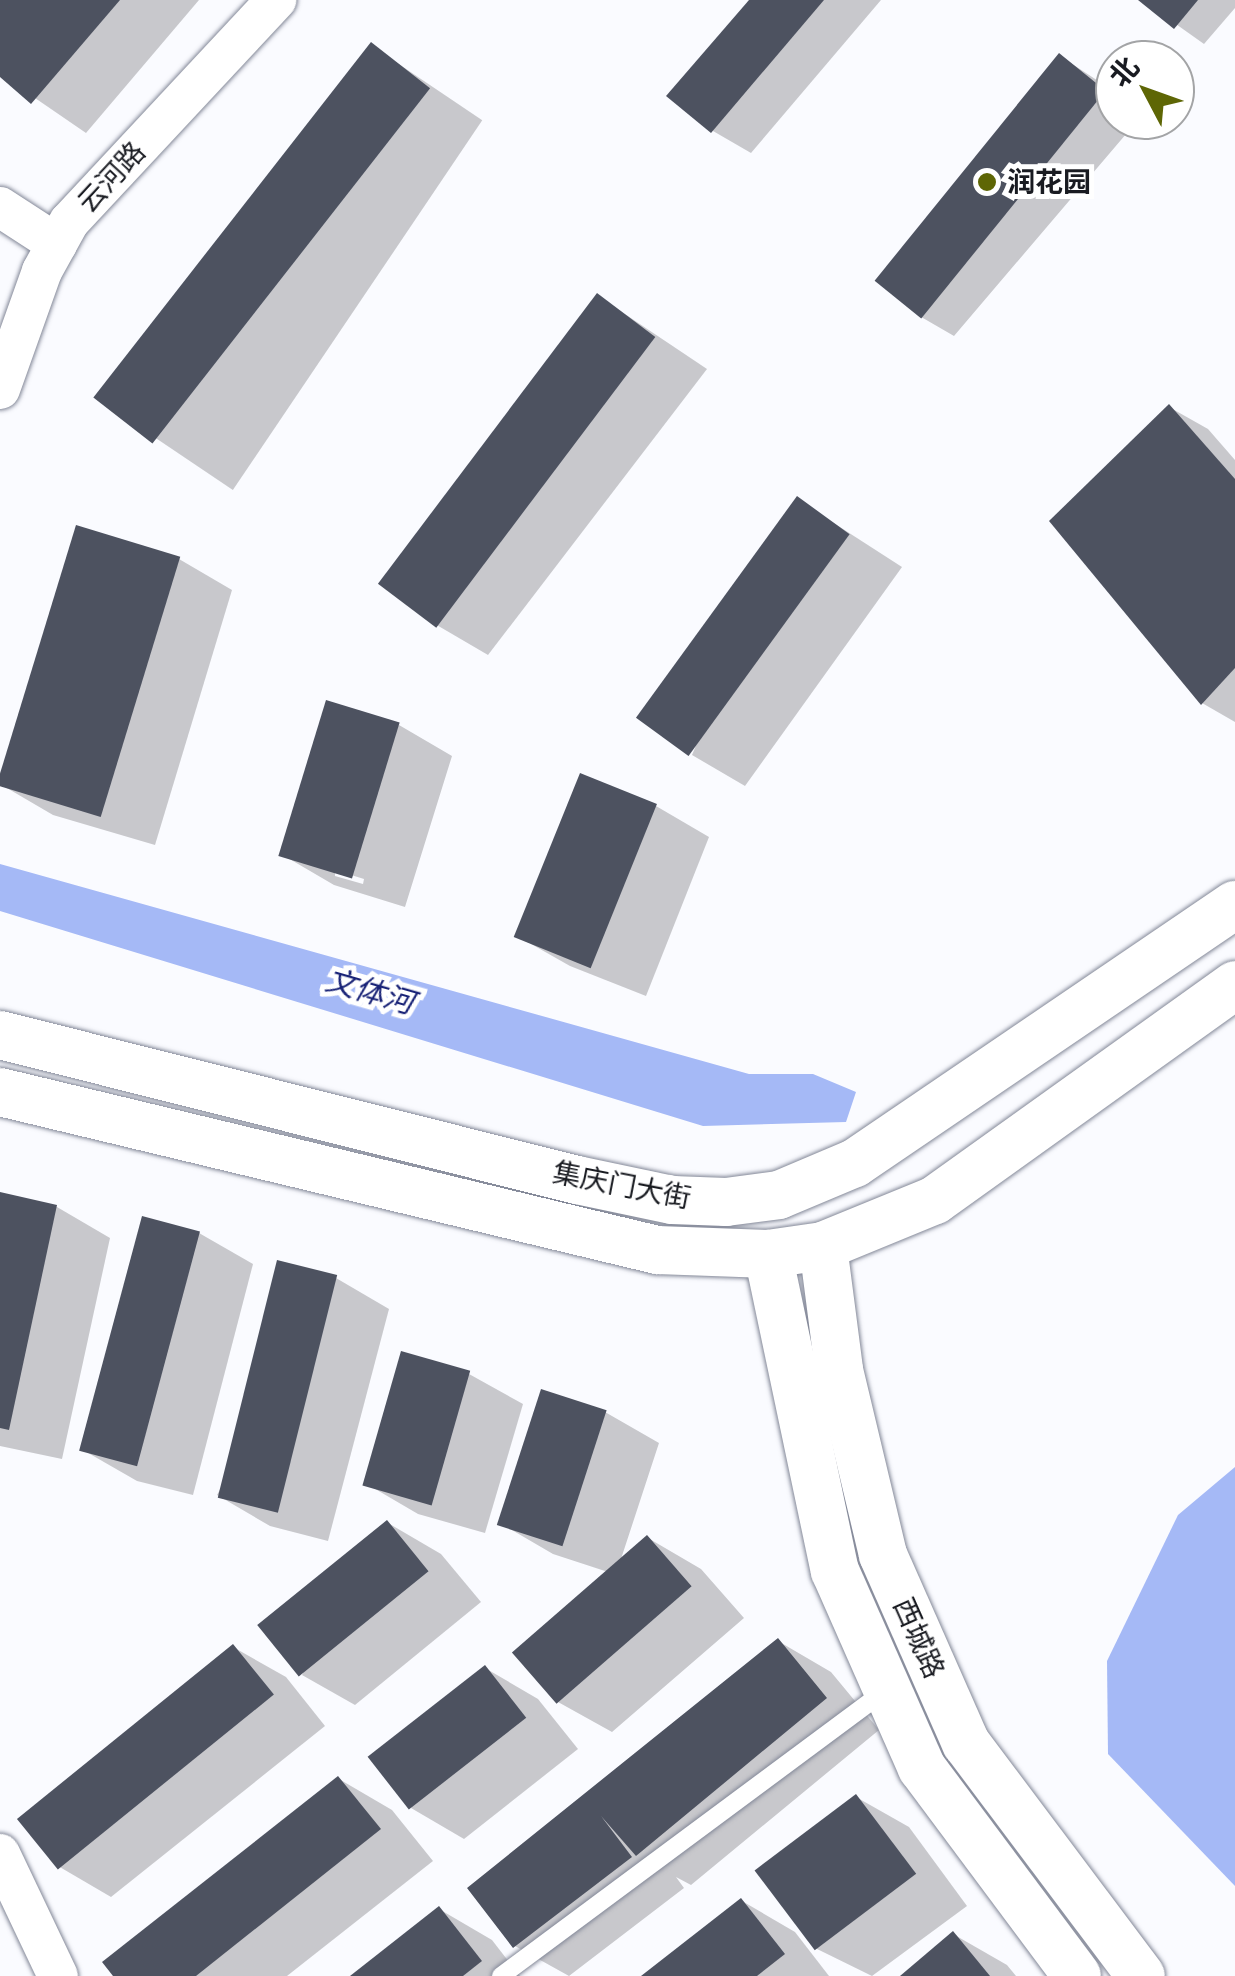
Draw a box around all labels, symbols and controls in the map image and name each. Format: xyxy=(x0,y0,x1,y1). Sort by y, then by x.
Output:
north arrow xyxy=(1095,40,1195,140)
text: 北 xyxy=(1100,49,1147,94)
street label: 云河路 xyxy=(70,135,152,219)
place label: 润花园 xyxy=(1007,165,1091,199)
marker: 润花园 xyxy=(976,171,998,193)
water label: 文体河 xyxy=(322,961,418,1021)
street label: 集庆门大街 xyxy=(550,1155,694,1215)
street label: 西城路 xyxy=(887,1593,951,1683)

